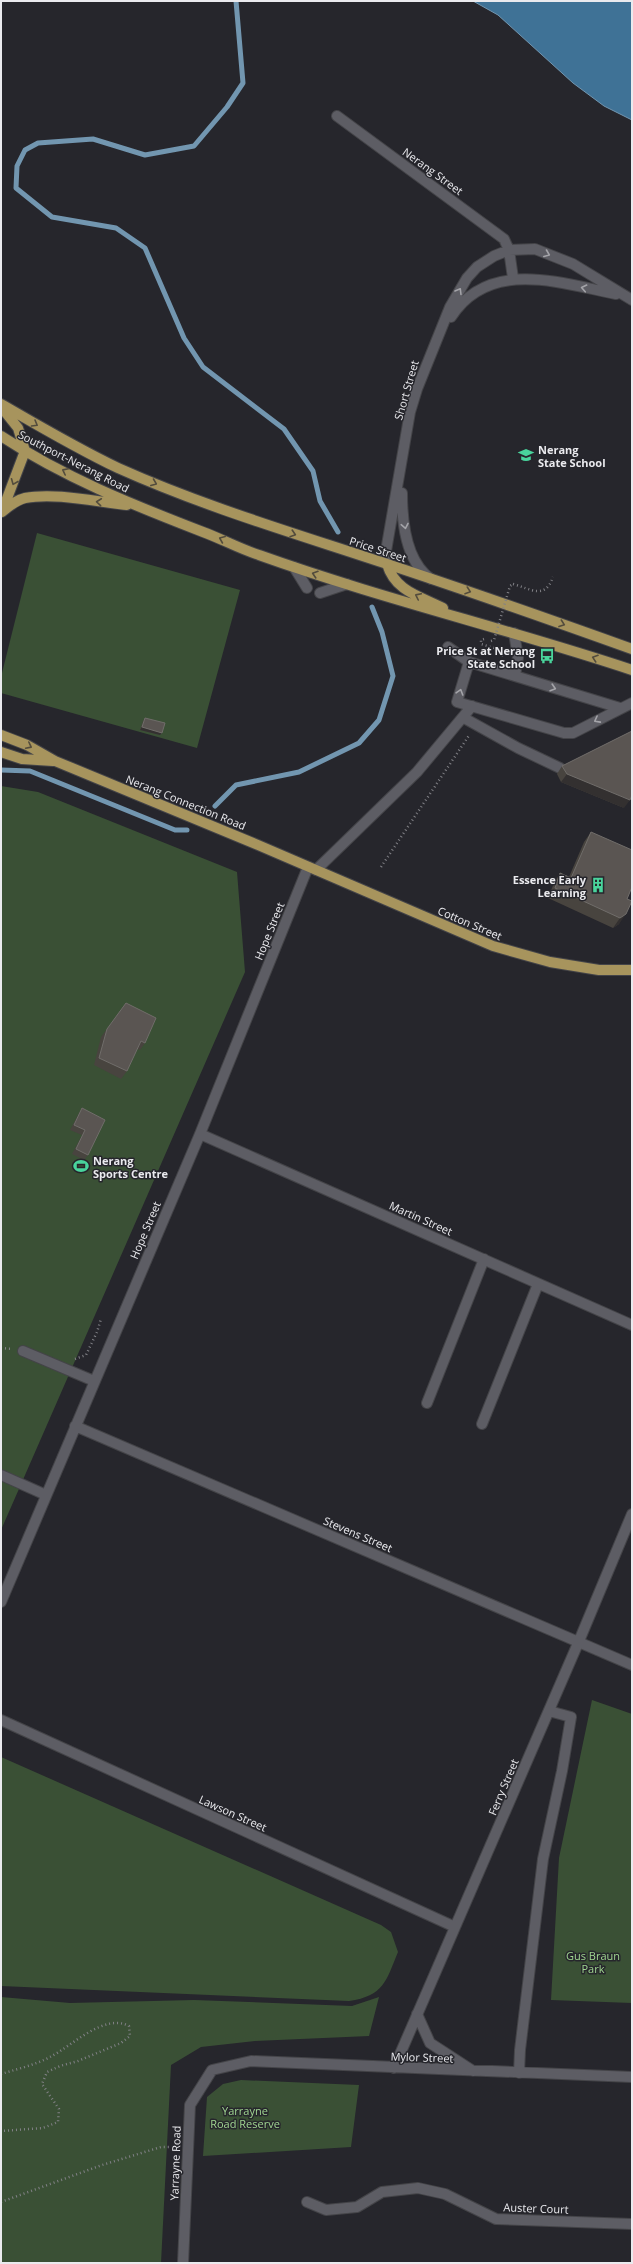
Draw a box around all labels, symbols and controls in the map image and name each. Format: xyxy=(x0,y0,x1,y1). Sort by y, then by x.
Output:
street label: Nerang Street xyxy=(400,144,466,198)
one-way arrow xyxy=(544,249,551,257)
one-way arrow xyxy=(581,284,587,292)
one-way arrow xyxy=(455,288,462,295)
street label: Short Street xyxy=(390,358,422,422)
one-way arrow xyxy=(31,419,38,426)
street label: Southport-Nerang Road xyxy=(16,427,132,495)
place label: Nerang State School xyxy=(538,442,606,470)
school or university icon: Nerang State School xyxy=(517,446,535,464)
one-way arrow xyxy=(62,469,69,476)
one-way arrow xyxy=(10,478,18,485)
one-way arrow xyxy=(151,478,158,486)
one-way arrow xyxy=(96,498,102,507)
one-way arrow xyxy=(400,523,408,529)
one-way arrow xyxy=(289,529,296,538)
street label: Price Street xyxy=(348,533,408,565)
one-way arrow xyxy=(219,536,226,544)
one-way arrow xyxy=(312,570,319,578)
one-way arrow xyxy=(464,587,471,595)
one-way arrow xyxy=(415,593,423,601)
one-way arrow xyxy=(559,620,566,628)
place label: Price St at Nerang State School xyxy=(436,643,536,671)
bus stop icon: Price St at Nerang State School xyxy=(538,647,556,665)
one-way arrow xyxy=(592,654,599,662)
one-way arrow xyxy=(549,683,556,692)
one-way arrow xyxy=(455,689,464,696)
one-way arrow xyxy=(594,715,601,723)
one-way arrow xyxy=(25,741,32,749)
street label: Nerang Connection Road xyxy=(124,771,248,833)
place label: Essence Early Learning xyxy=(513,872,587,900)
building icon: Essence Early Learning xyxy=(589,876,607,894)
street label: Hope Street xyxy=(251,900,287,962)
street label: Cotton Street xyxy=(436,903,504,943)
place label: Nerang Sports Centre xyxy=(93,1153,168,1181)
sports icon: Nerang Sports Centre xyxy=(72,1157,90,1175)
street label: Martin Street xyxy=(387,1197,455,1239)
street label: Hope Street xyxy=(126,1199,164,1261)
street label: Stevens Street xyxy=(321,1513,395,1555)
street label: Ferry Street xyxy=(484,1756,522,1818)
street label: Lawson Street xyxy=(197,1791,269,1835)
park label: Gus Braun Park xyxy=(566,1948,620,1976)
street label: Mylor Street xyxy=(390,2048,454,2066)
park label: Yarrayne Road Reserve xyxy=(210,2103,280,2131)
street label: Yarrayne Road xyxy=(166,2125,184,2201)
street label: Auster Court xyxy=(503,2199,569,2217)

